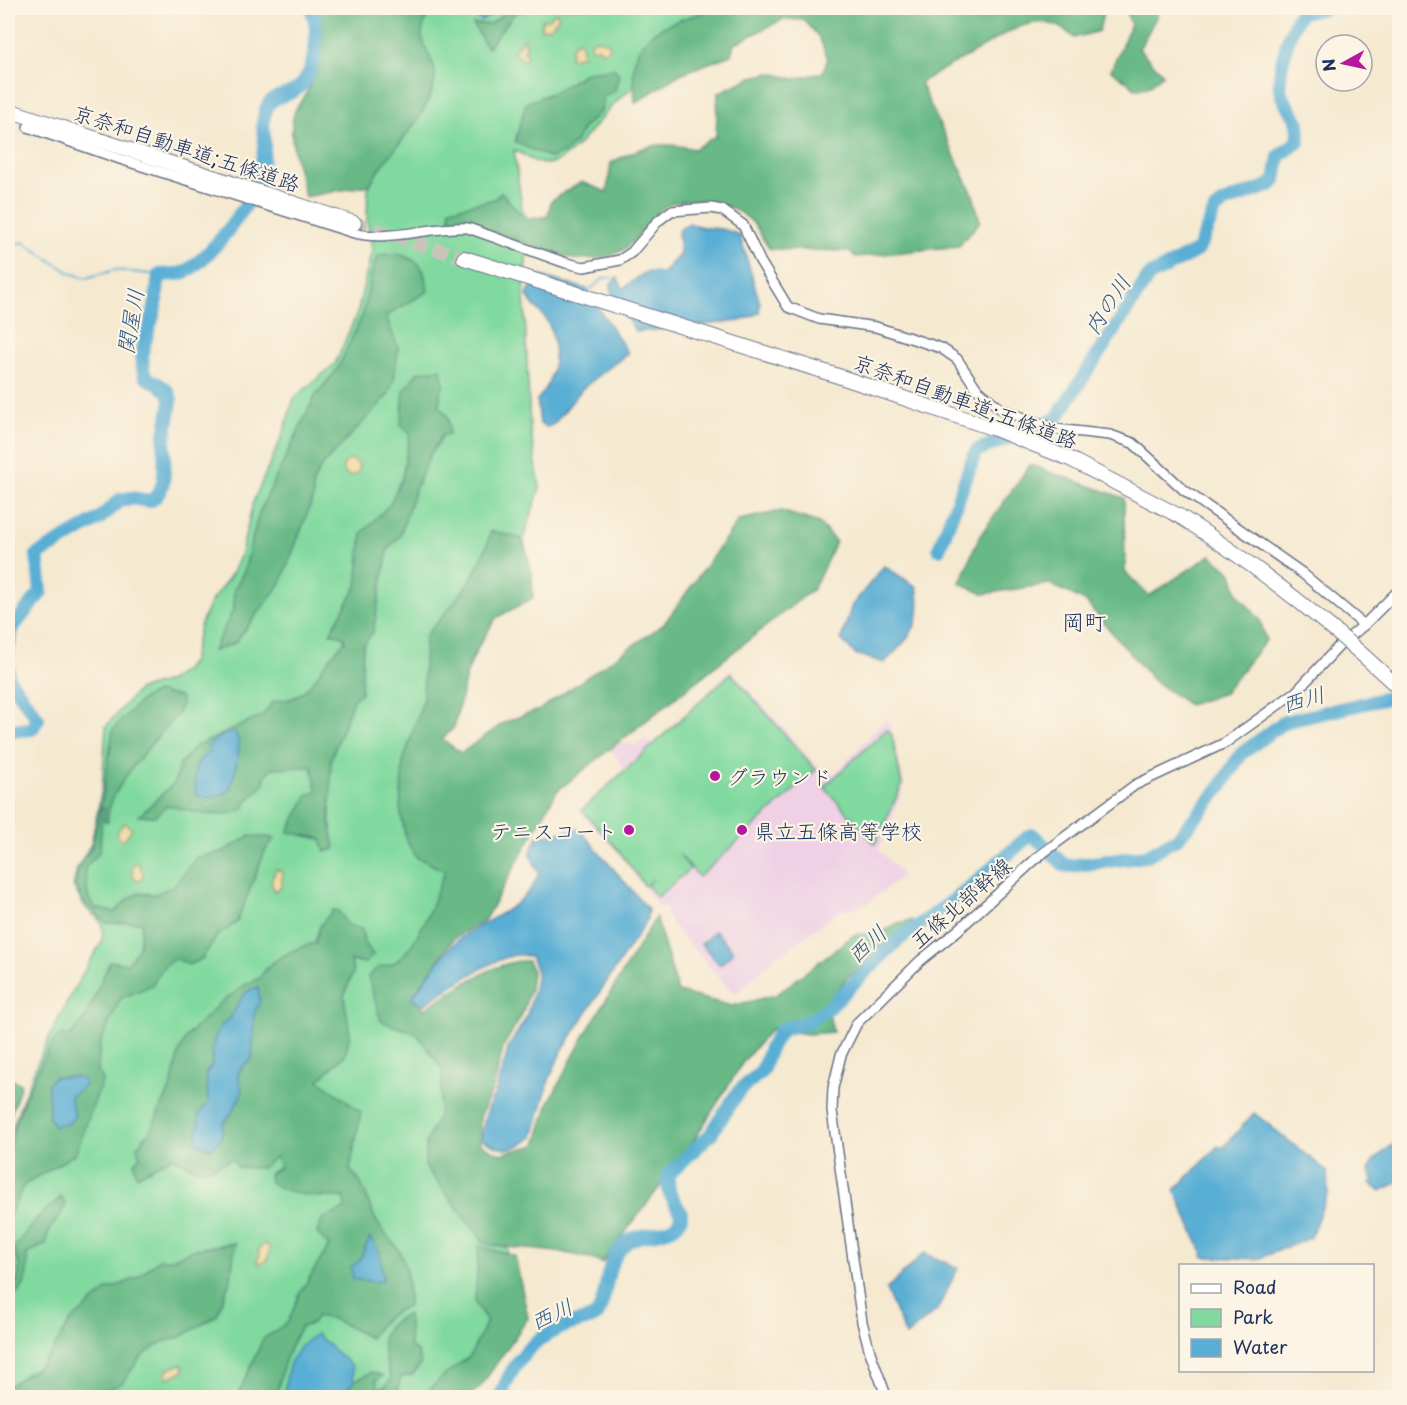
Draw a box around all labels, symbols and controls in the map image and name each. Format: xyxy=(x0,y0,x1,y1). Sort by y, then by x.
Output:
north arrow xyxy=(1314,33,1374,93)
text: N xyxy=(1315,57,1341,73)
street label: 京奈和自動車道;五條道路 xyxy=(69,95,305,199)
water label: 内の川 xyxy=(1074,267,1138,341)
water label: 関屋川 xyxy=(107,286,151,356)
street label: 京奈和自動車道;五條道路 xyxy=(849,344,1083,456)
district label: 岡町 xyxy=(1062,604,1106,637)
water label: 西川 xyxy=(1277,676,1329,720)
place label: グラウンド xyxy=(727,760,832,792)
marker: グラウンド xyxy=(708,769,722,783)
place label: テニスコート xyxy=(491,814,617,846)
place label: 県立五條高等学校 xyxy=(754,814,922,846)
marker: テニスコート xyxy=(622,823,636,837)
marker: 県立五條高等学校 xyxy=(735,823,749,837)
street label: 五條北部幹線 xyxy=(902,849,1018,955)
water label: 西川 xyxy=(839,916,893,970)
legend xyxy=(1179,1264,1374,1372)
text: Road xyxy=(1233,1273,1277,1300)
water label: 西川 xyxy=(524,1289,578,1337)
text: Park xyxy=(1233,1303,1273,1330)
text: Water xyxy=(1233,1333,1288,1360)

